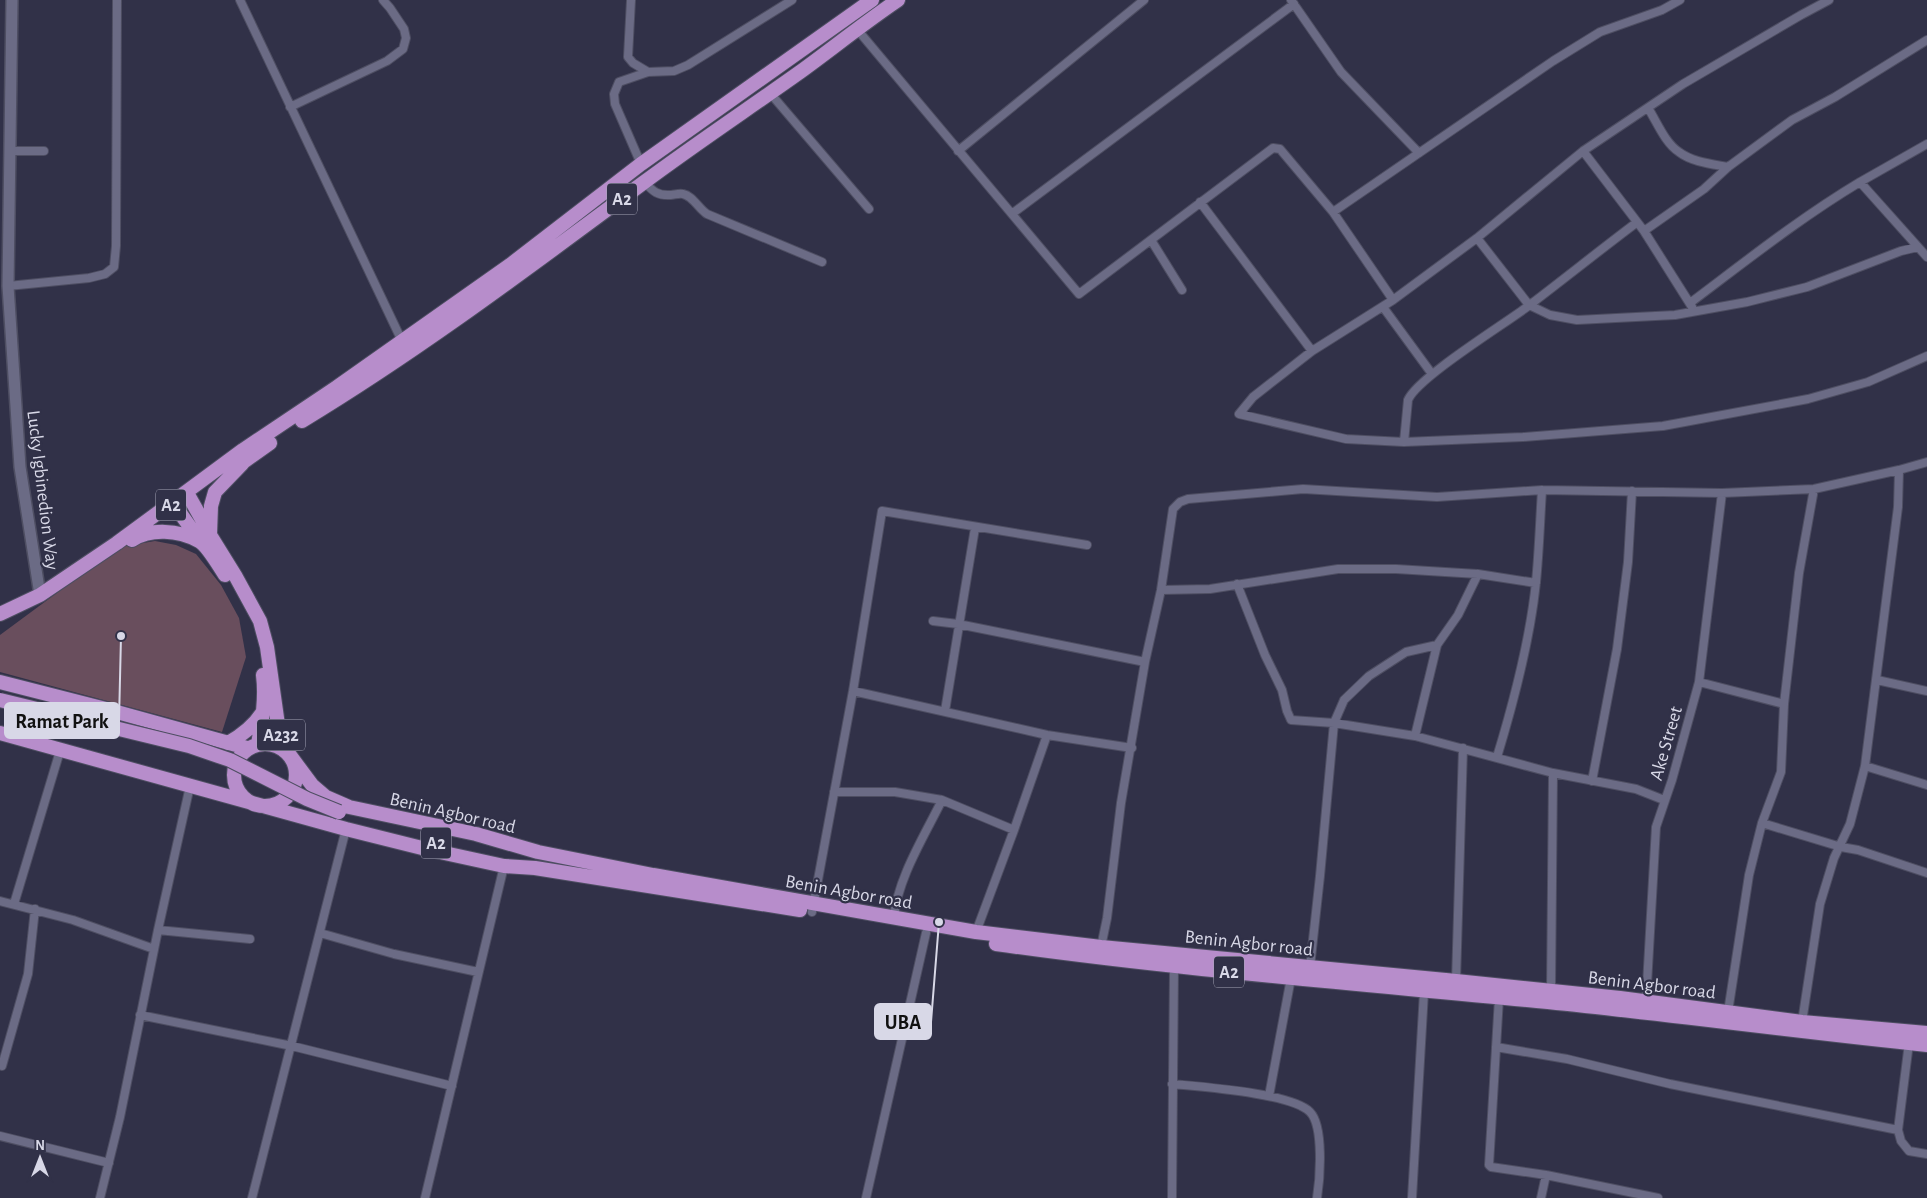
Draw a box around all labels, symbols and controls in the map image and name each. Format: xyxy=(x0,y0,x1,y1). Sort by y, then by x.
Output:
road number: A2 xyxy=(607,183,637,214)
street label: Lucky Igbinedion Way xyxy=(23,409,62,571)
road number: A2 xyxy=(156,490,186,520)
callout: Ramat Park xyxy=(5,703,119,738)
street label: Ake Street xyxy=(1647,704,1686,783)
text: Ramat Park xyxy=(15,712,109,732)
road number: A232 xyxy=(257,720,305,750)
street label: Benin Agbor road xyxy=(388,790,518,837)
road number: A2 xyxy=(421,828,451,858)
street label: Benin Agbor road xyxy=(784,872,914,913)
street label: Benin Agbor road xyxy=(1184,927,1314,960)
road number: A2 xyxy=(1214,956,1244,988)
street label: Benin Agbor road xyxy=(1587,968,1717,1003)
callout: UBA xyxy=(875,1004,931,1039)
text: UBA xyxy=(885,1013,921,1033)
north arrow xyxy=(15,1133,65,1183)
text: N xyxy=(35,1139,45,1153)

